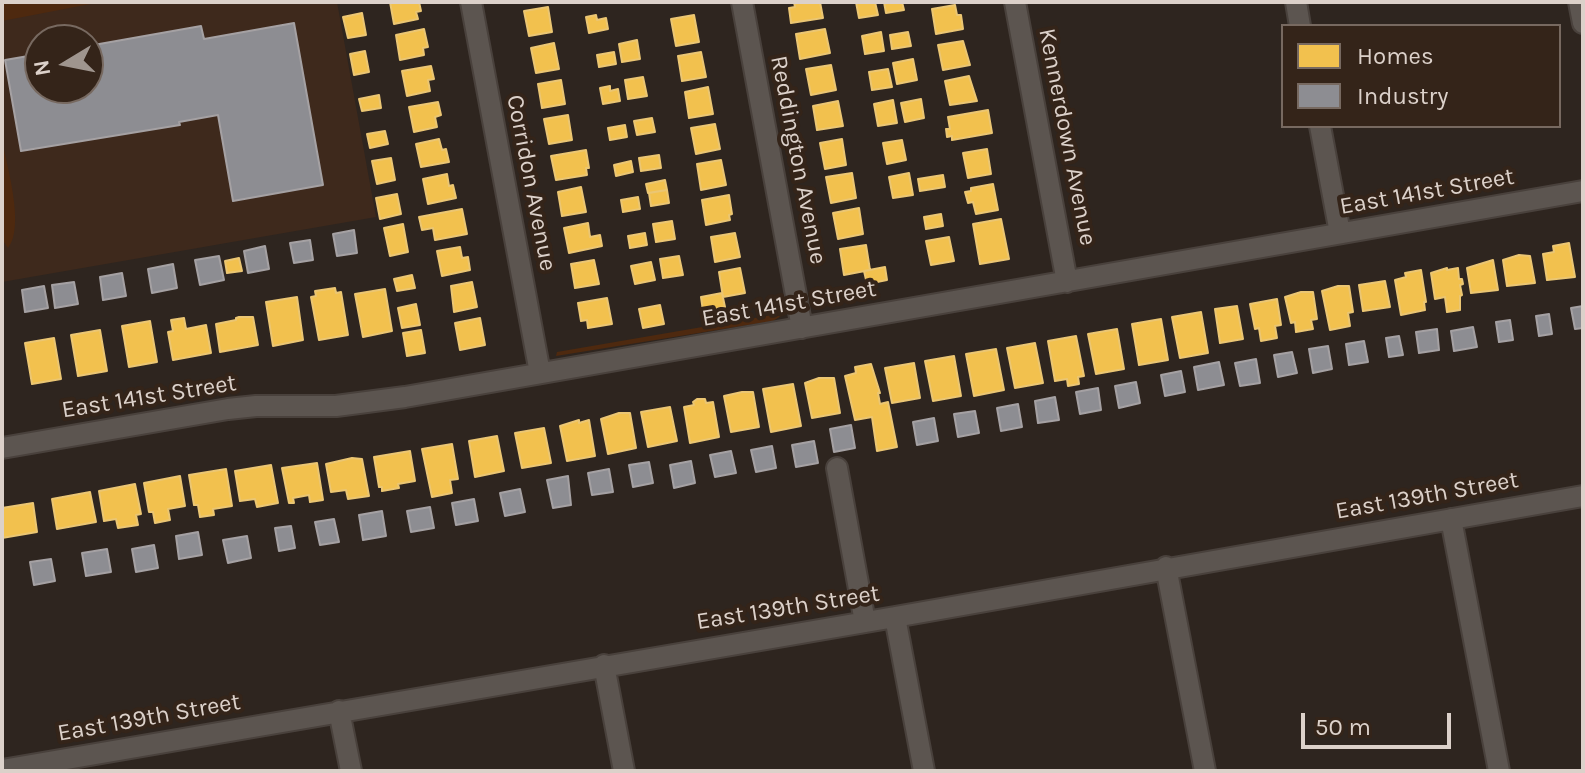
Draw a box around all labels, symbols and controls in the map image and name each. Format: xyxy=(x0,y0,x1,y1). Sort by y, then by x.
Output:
north arrow xyxy=(24,24,104,104)
legend xyxy=(1281,24,1561,128)
street label: Kennerdown Avenue xyxy=(1032,26,1102,248)
text: Homes xyxy=(1357,42,1434,70)
street label: Reddington Avenue xyxy=(764,53,832,267)
text: N xyxy=(28,58,57,78)
text: Industry xyxy=(1357,82,1448,110)
street label: Corridon Avenue xyxy=(500,92,562,274)
street label: East 141st Street xyxy=(1338,162,1516,222)
street label: East 141st Street xyxy=(700,274,878,334)
street label: East 141st Street xyxy=(60,369,238,425)
street label: East 139th Street xyxy=(1333,466,1521,526)
street label: East 139th Street xyxy=(694,579,882,637)
street label: East 139th Street xyxy=(55,688,243,748)
scale bar xyxy=(1305,697,1455,747)
text: 50 m xyxy=(1315,713,1371,741)

